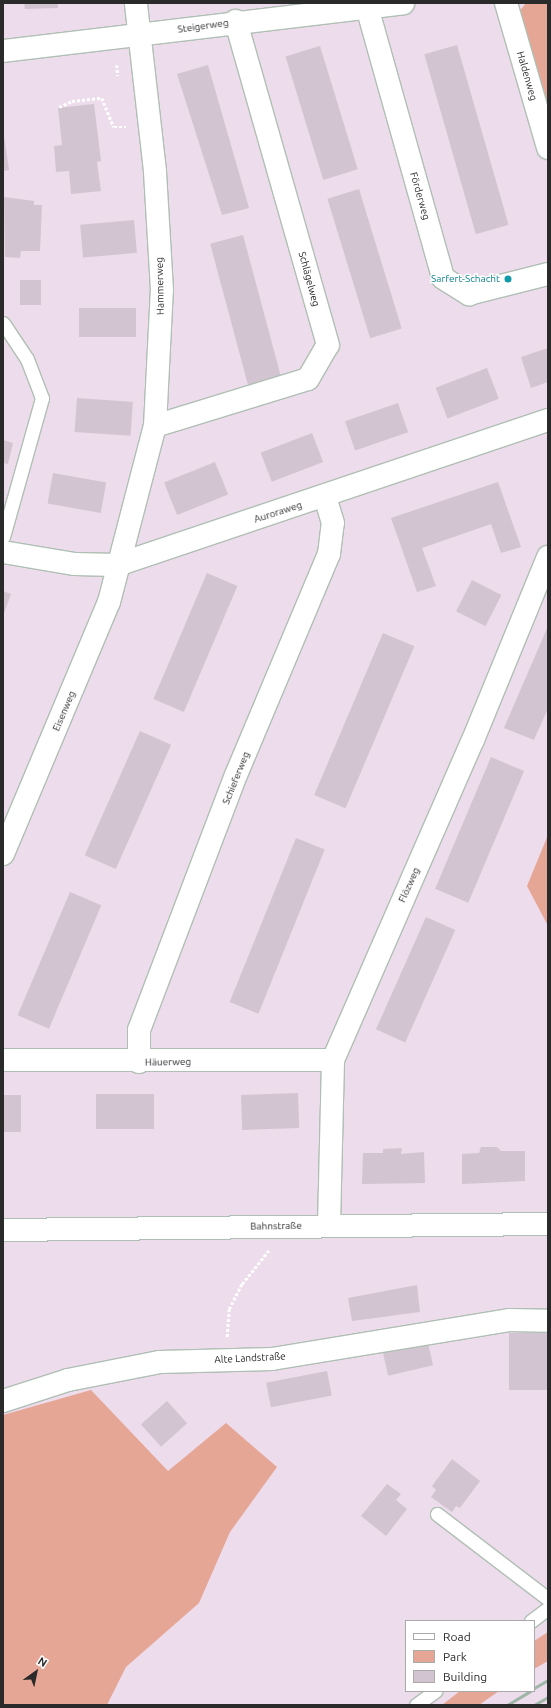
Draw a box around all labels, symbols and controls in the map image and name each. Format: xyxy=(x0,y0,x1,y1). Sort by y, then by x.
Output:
street label: Steigerweg xyxy=(177,16,229,36)
street label: Haldenweg xyxy=(514,50,540,102)
street label: Förderweg xyxy=(407,171,433,221)
street label: Schlägelweg xyxy=(296,250,322,308)
street label: Hammerweg xyxy=(153,257,167,315)
place label: Sarfert-Schacht xyxy=(431,273,500,285)
marker: Sarfert-Schacht xyxy=(503,274,513,284)
street label: Auroraweg xyxy=(252,499,304,525)
street label: Eisenweg xyxy=(50,689,78,733)
street label: Schieferweg xyxy=(220,750,252,806)
street label: Flözweg xyxy=(396,866,422,904)
street label: Häuerweg xyxy=(145,1056,191,1068)
street label: Bahnstraße xyxy=(250,1220,302,1232)
street label: Alte Landstraße xyxy=(214,1350,286,1366)
legend xyxy=(405,1620,535,1692)
text: Road xyxy=(443,1630,471,1643)
text: Park xyxy=(443,1650,467,1663)
north arrow xyxy=(16,1652,56,1692)
text: N xyxy=(36,1655,49,1669)
text: Building xyxy=(443,1670,487,1683)

